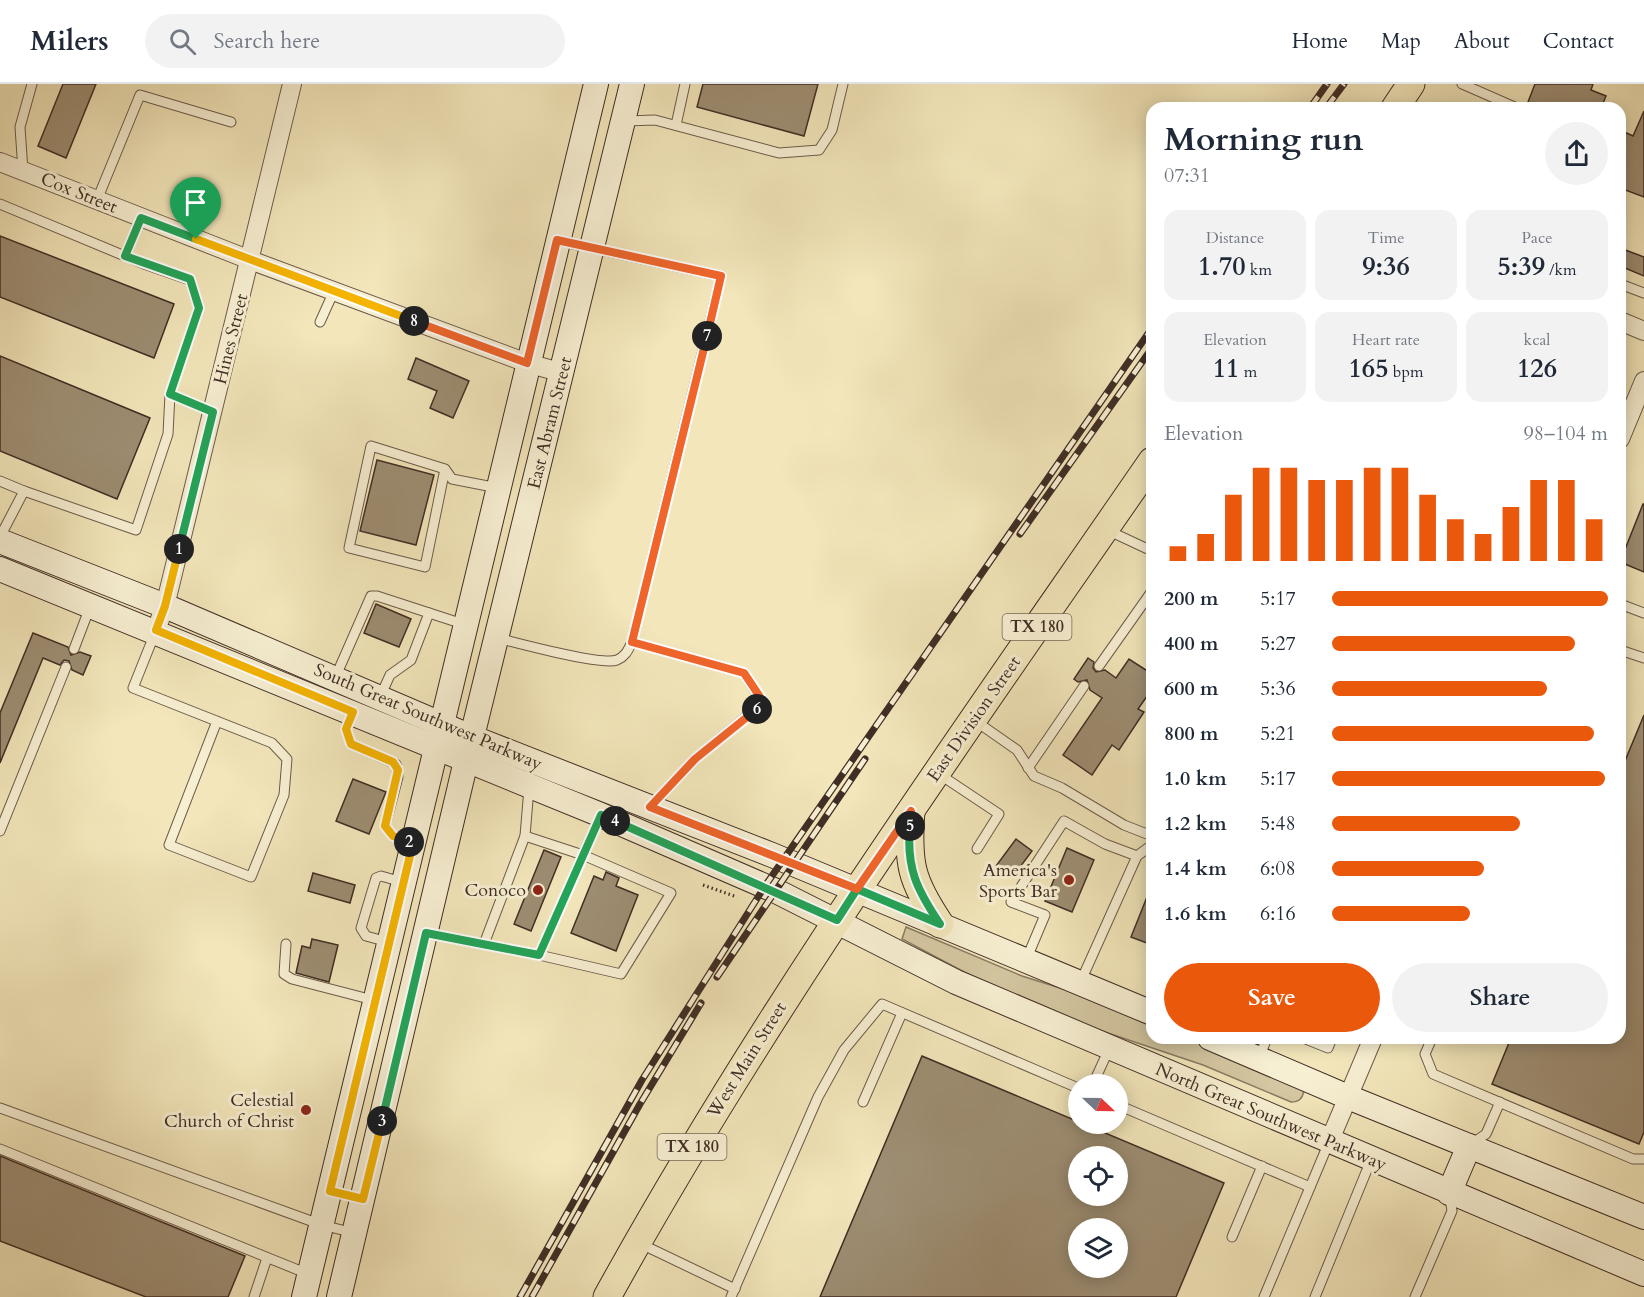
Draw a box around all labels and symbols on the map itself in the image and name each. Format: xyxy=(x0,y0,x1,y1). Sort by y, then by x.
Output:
street label: Cox Street xyxy=(37,166,121,220)
pin xyxy=(170,177,221,239)
street label: Hines Street xyxy=(208,291,254,387)
pin: 8 xyxy=(399,306,429,336)
pin: 7 xyxy=(692,321,722,351)
street label: East Abram Street xyxy=(521,354,579,492)
pin: 1 xyxy=(164,534,194,564)
road number: TX 180 xyxy=(1002,614,1072,640)
street label: East Division Street xyxy=(921,651,1027,787)
street label: South Great Southwest Parkway xyxy=(310,657,547,777)
pin: 6 xyxy=(742,694,772,724)
pin: 4 xyxy=(600,806,630,836)
pin: 5 xyxy=(895,811,925,841)
pin: 2 xyxy=(394,827,424,857)
place label: America's Sports Bar xyxy=(979,858,1057,904)
marker: America's Sports Bar xyxy=(1062,873,1076,887)
place label: Conoco xyxy=(465,878,526,903)
marker: Conoco xyxy=(531,883,545,897)
street label: West Main Street xyxy=(701,997,793,1124)
street label: North Great Southwest Parkway xyxy=(1152,1057,1391,1177)
north arrow xyxy=(1068,1074,1128,1134)
place label: Celestial Church of Christ xyxy=(164,1088,294,1134)
marker: Celestial Church of Christ xyxy=(299,1103,313,1117)
pin: 3 xyxy=(367,1106,397,1136)
road number: TX 180 xyxy=(658,1134,726,1160)

